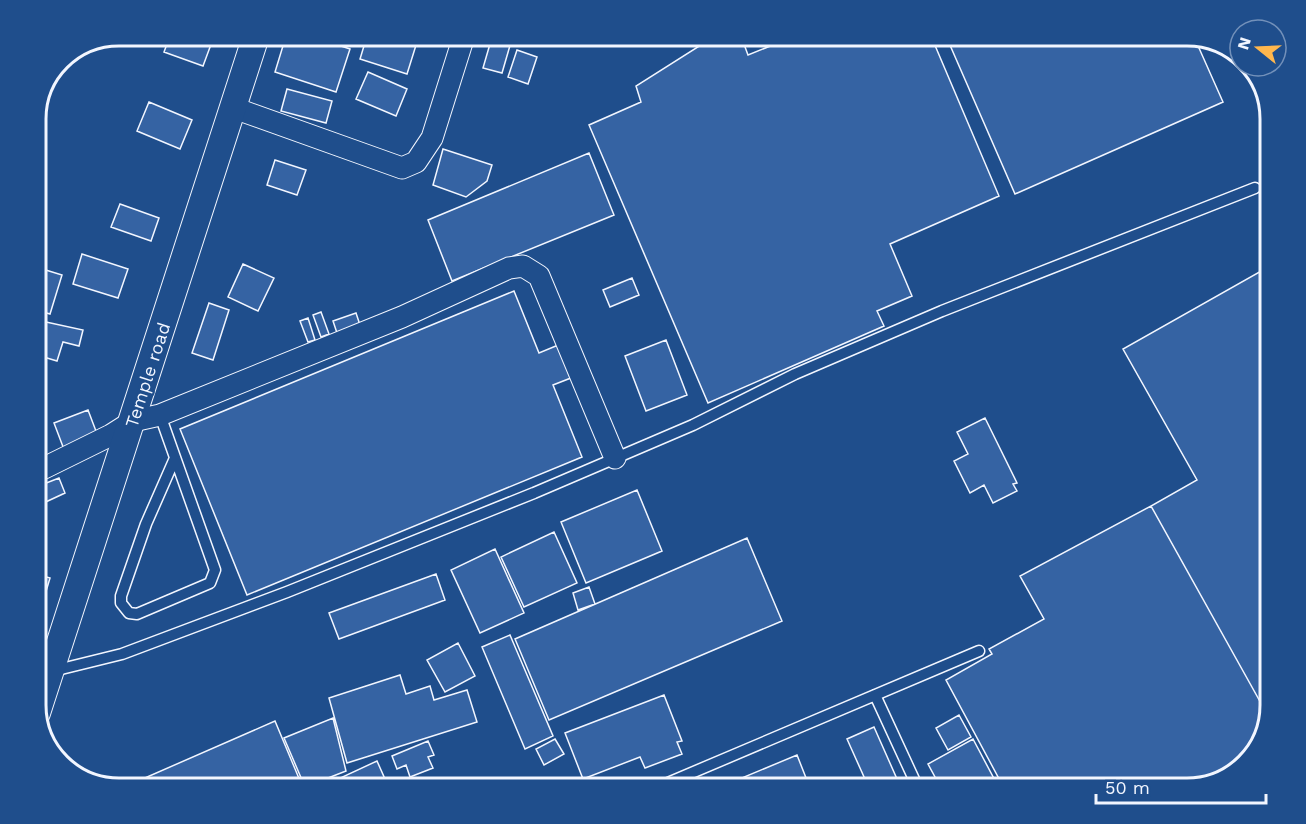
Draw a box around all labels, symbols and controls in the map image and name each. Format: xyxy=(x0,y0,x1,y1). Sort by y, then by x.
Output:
north arrow xyxy=(1228,18,1288,78)
text: N xyxy=(1233,35,1255,52)
street label: Temple road xyxy=(121,320,174,430)
scale bar xyxy=(1096,767,1266,805)
text: 50 m xyxy=(1105,777,1150,798)

